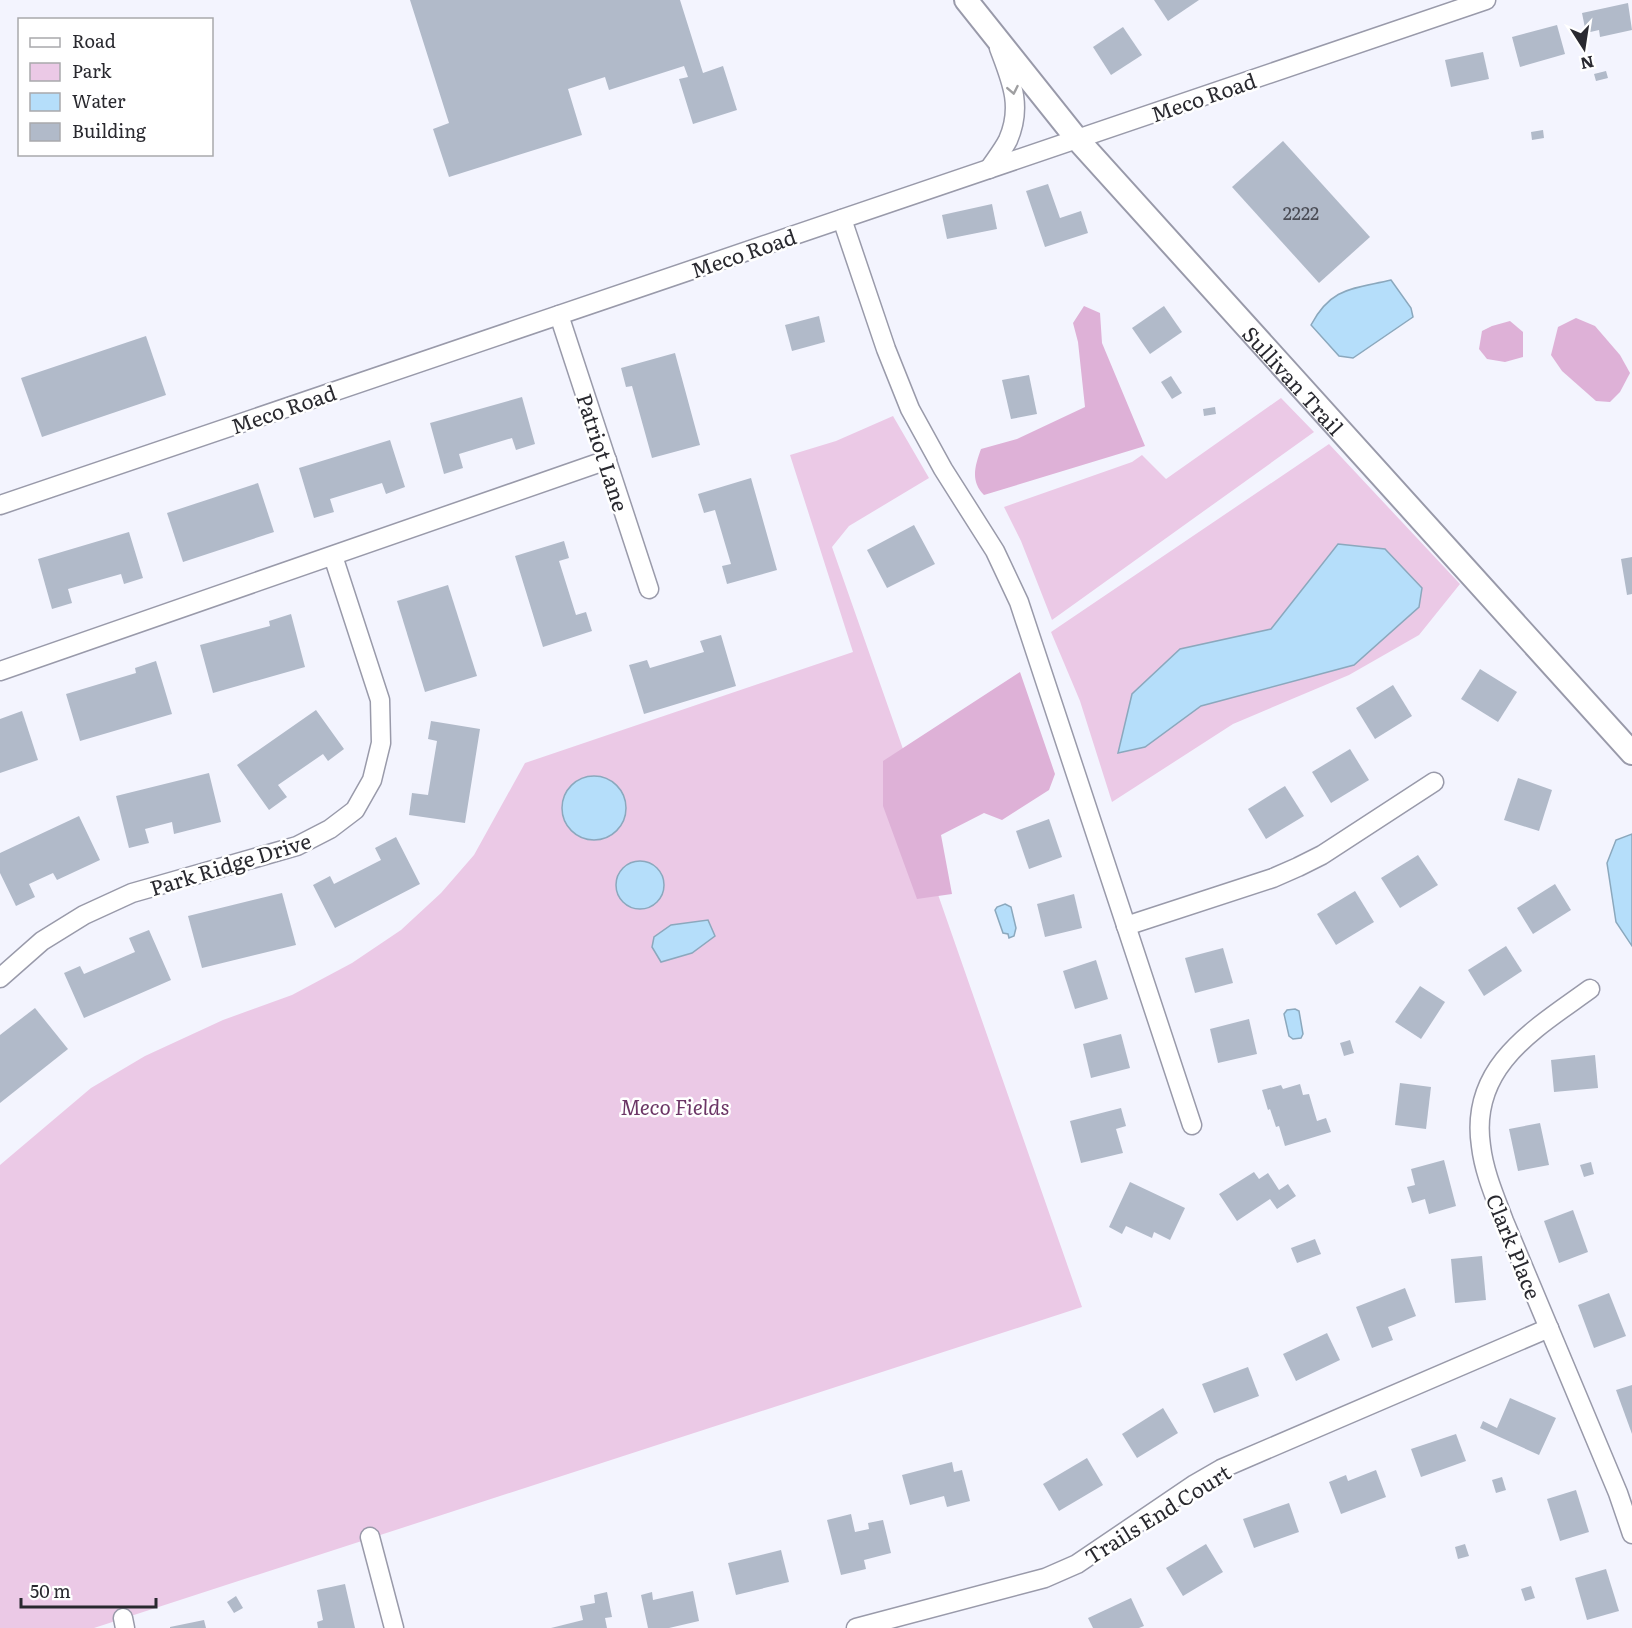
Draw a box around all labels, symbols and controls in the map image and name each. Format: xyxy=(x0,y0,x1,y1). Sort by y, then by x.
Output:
legend xyxy=(18,18,213,156)
north arrow xyxy=(1554,18,1614,78)
text: Road xyxy=(72,27,116,54)
text: N xyxy=(1578,51,1596,77)
text: Park xyxy=(72,57,113,84)
street label: Meco Road xyxy=(1146,63,1260,128)
one-way arrow xyxy=(1006,85,1019,95)
text: Water xyxy=(72,87,126,114)
text: Building xyxy=(72,117,147,144)
house number: 2222 xyxy=(1283,199,1319,226)
street label: Meco Road xyxy=(686,219,800,284)
street label: Sullivan Trail xyxy=(1237,318,1352,441)
street label: Meco Road xyxy=(226,375,340,440)
street label: Patriot Lane xyxy=(570,389,638,515)
street label: Park Ridge Drive xyxy=(146,824,314,902)
park label: Meco Fields xyxy=(620,1090,730,1121)
street label: Clark Place xyxy=(1480,1189,1550,1303)
street label: Trails End Court xyxy=(1078,1455,1236,1570)
scale bar xyxy=(21,1571,156,1609)
text: 50 m xyxy=(30,1577,71,1604)

